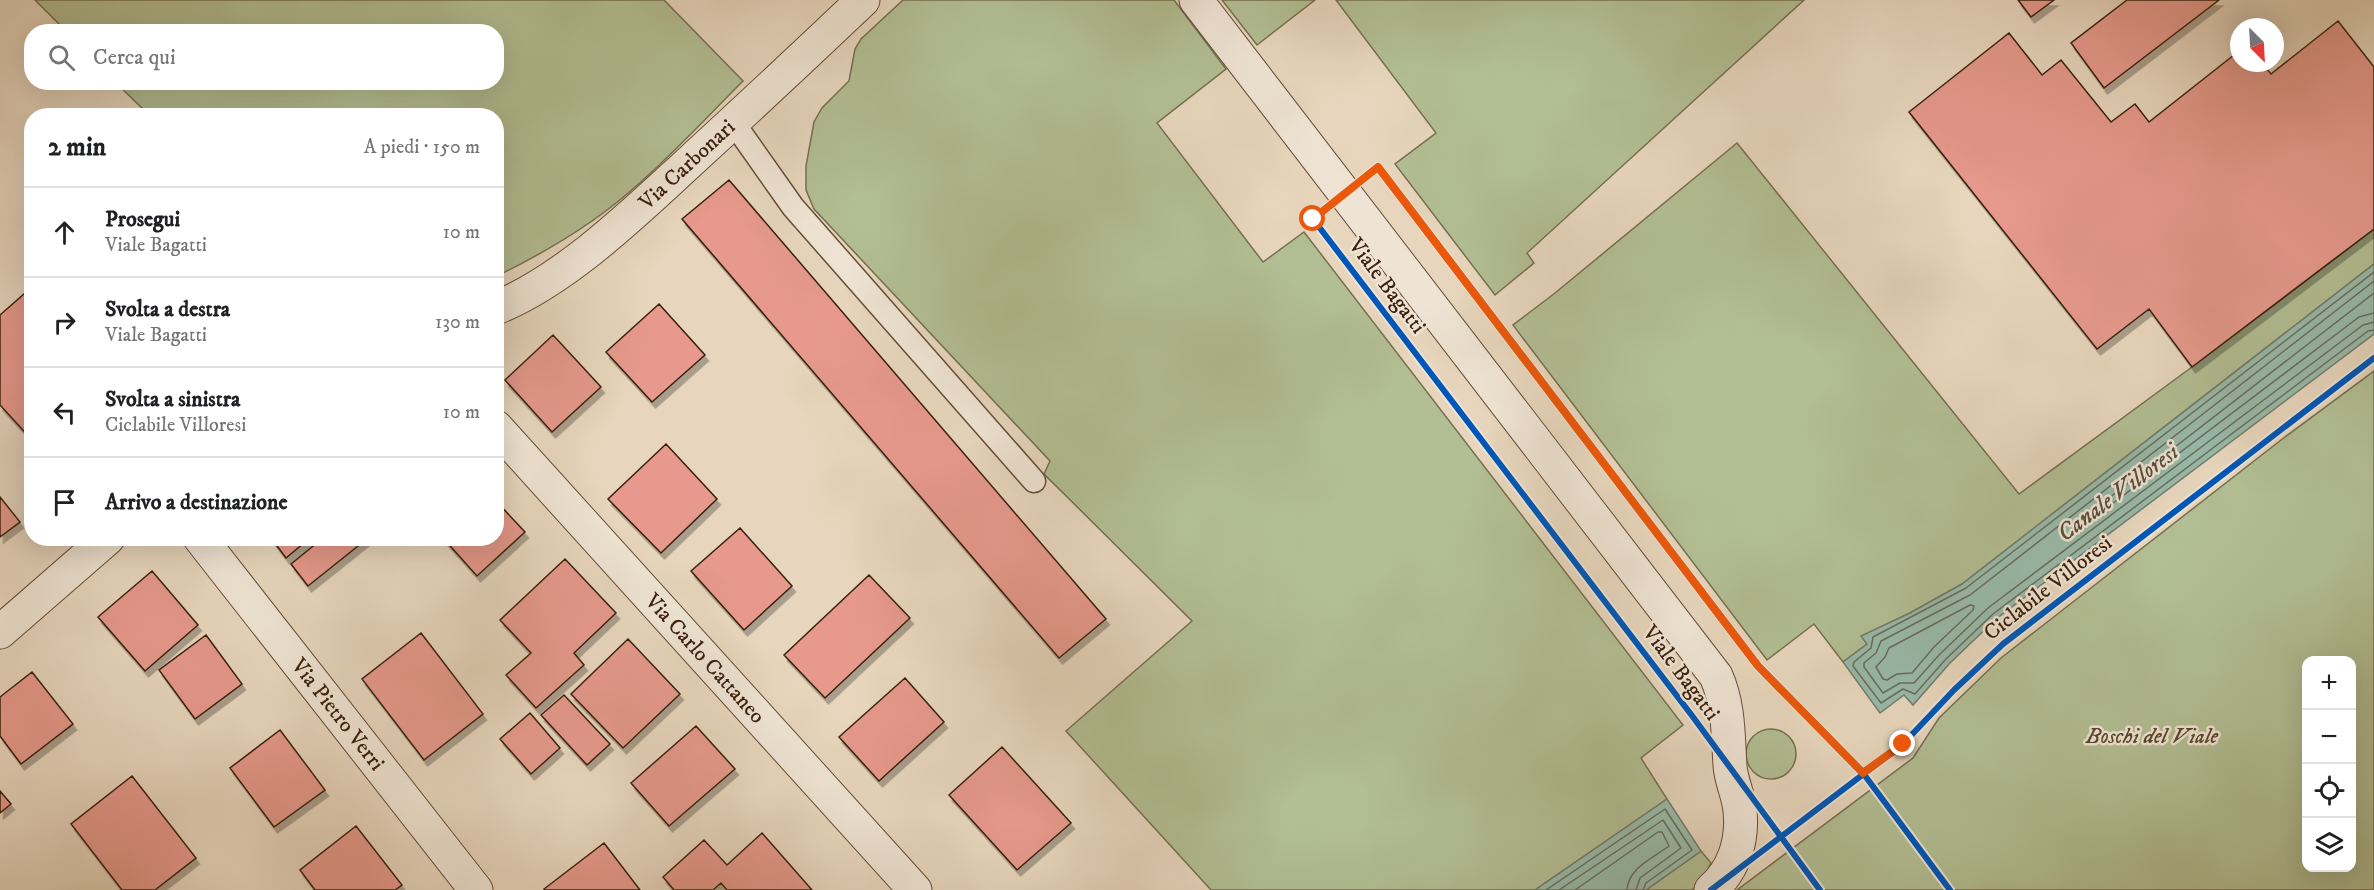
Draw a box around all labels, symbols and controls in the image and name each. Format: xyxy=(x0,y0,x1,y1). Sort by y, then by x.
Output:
north arrow xyxy=(2230,18,2284,72)
search box xyxy=(24,24,504,90)
icon: search xyxy=(45,41,78,74)
text: Cerca qui xyxy=(93,44,176,71)
street label: Via Carbonari xyxy=(632,113,741,216)
text: 2 min xyxy=(48,131,106,164)
text: A piedi · 150 m xyxy=(364,135,480,160)
route start xyxy=(1299,205,1325,231)
text: Prosegui xyxy=(105,206,180,233)
icon: ahead xyxy=(48,216,81,249)
text: 10 m xyxy=(443,220,480,245)
street label: Viale Bagatti xyxy=(1342,232,1432,339)
text: Viale Bagatti xyxy=(105,233,207,258)
text: Svolta a destra xyxy=(105,296,230,323)
icon: right xyxy=(48,306,81,339)
text: 130 m xyxy=(435,310,480,335)
text: Viale Bagatti xyxy=(105,323,207,348)
text: Svolta a sinistra xyxy=(105,386,240,413)
icon: left xyxy=(48,396,81,429)
text: 10 m xyxy=(443,400,480,425)
text: Ciclabile Villoresi xyxy=(105,413,246,438)
water label: Canale Villoresi xyxy=(2051,436,2186,549)
icon: arrive xyxy=(48,486,81,519)
text: Arrivo a destinazione xyxy=(105,489,288,516)
street label: Ciclabile Villoresi xyxy=(1978,529,2118,647)
street label: Via Carlo Cattaneo xyxy=(639,587,771,729)
street label: Viale Bagatti xyxy=(1636,619,1726,726)
street label: Via Pietro Verri xyxy=(285,652,391,776)
map controls xyxy=(2302,656,2356,872)
button: + xyxy=(2302,656,2356,710)
button: − xyxy=(2302,710,2356,764)
park label: Boschi del Viale xyxy=(2085,723,2219,750)
route end xyxy=(1889,730,1915,756)
button: locate xyxy=(2302,764,2356,818)
button: layers xyxy=(2302,818,2356,872)

